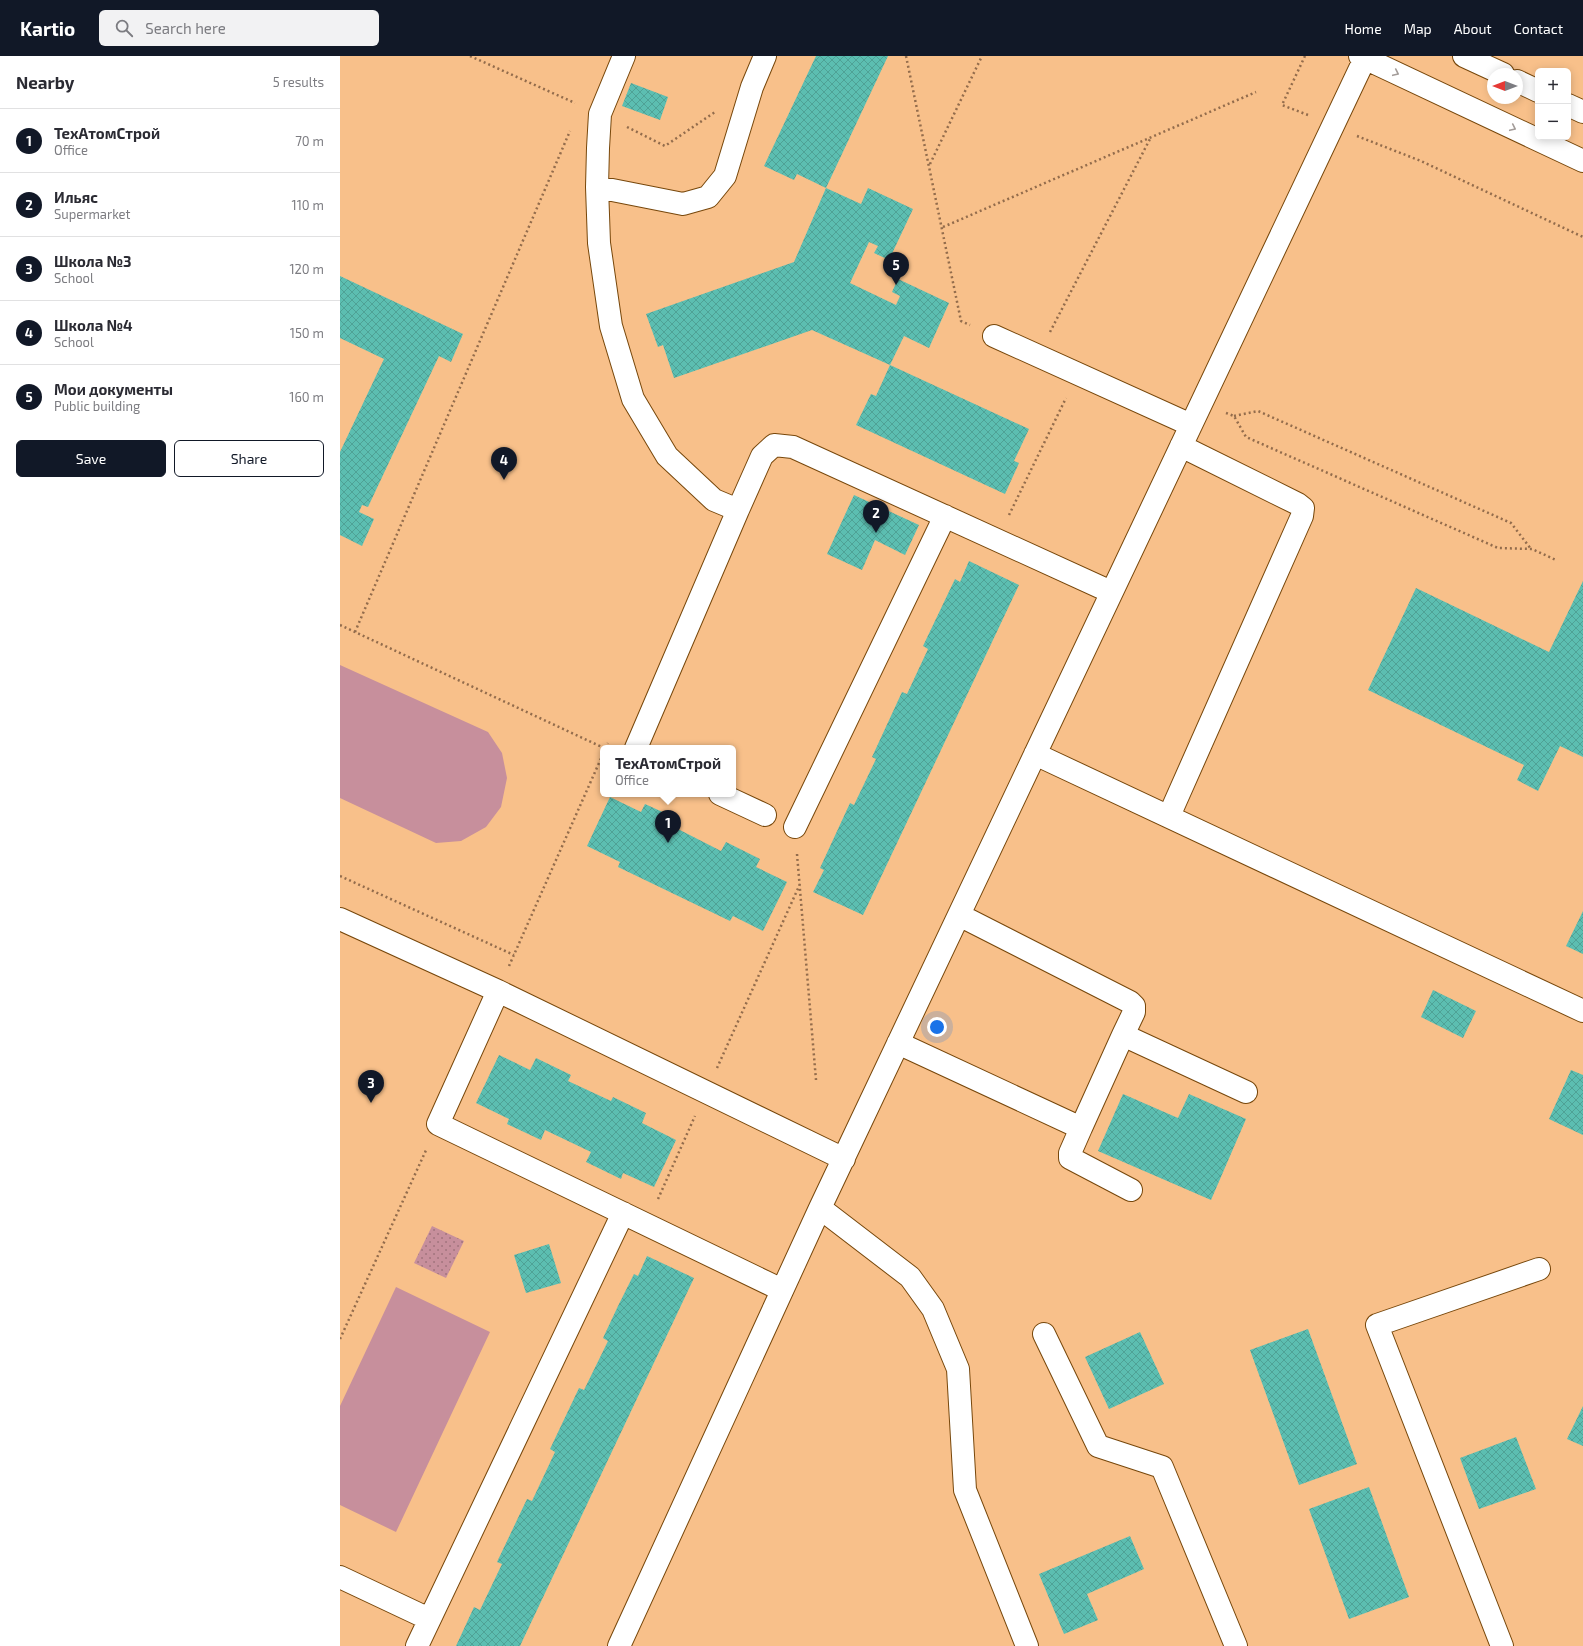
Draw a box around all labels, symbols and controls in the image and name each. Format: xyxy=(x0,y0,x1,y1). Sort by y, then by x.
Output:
search box xyxy=(99,10,379,46)
text: Kartio xyxy=(20,17,75,40)
icon: search xyxy=(113,17,135,39)
text: Search here xyxy=(145,19,226,37)
text: Home xyxy=(1345,20,1382,37)
text: Map xyxy=(1404,20,1432,37)
text: About xyxy=(1454,20,1492,37)
text: Contact xyxy=(1514,20,1563,37)
one-way arrow xyxy=(1391,68,1399,76)
north arrow xyxy=(1487,68,1523,104)
map controls xyxy=(1535,68,1571,140)
button: + xyxy=(1535,68,1571,104)
text: Nearby xyxy=(16,72,74,92)
text: 5 results xyxy=(273,74,324,90)
button: − xyxy=(1535,104,1571,140)
one-way arrow xyxy=(1509,123,1517,131)
text: ТехАтомСтрой xyxy=(54,124,160,142)
text: 1 xyxy=(26,133,32,149)
text: 70 m xyxy=(295,133,324,149)
text: Office xyxy=(54,142,88,158)
text: Ильяс xyxy=(54,188,98,206)
text: 2 xyxy=(25,197,33,213)
text: 110 m xyxy=(292,197,324,213)
text: Supermarket xyxy=(54,206,131,222)
text: Школа №3 xyxy=(54,252,132,270)
pin: 5 xyxy=(883,252,909,285)
text: 3 xyxy=(25,261,33,277)
text: 120 m xyxy=(289,261,324,277)
text: School xyxy=(54,270,94,286)
text: Школа №4 xyxy=(54,316,133,334)
text: 4 xyxy=(25,325,33,341)
text: 150 m xyxy=(290,325,324,341)
text: School xyxy=(54,334,94,350)
text: Мои документы xyxy=(54,380,173,398)
text: 5 xyxy=(25,389,33,405)
text: 160 m xyxy=(289,389,324,405)
text: Public building xyxy=(54,398,140,414)
button: Save xyxy=(16,440,166,477)
button: Share xyxy=(174,440,324,477)
pin: 4 xyxy=(491,447,517,480)
pin: 2 xyxy=(863,500,889,533)
popup xyxy=(600,745,736,797)
text: ТехАтомСтрой xyxy=(615,754,721,772)
text: Office xyxy=(615,772,649,788)
pin: 1 xyxy=(655,810,681,843)
your location xyxy=(927,1017,947,1037)
pin: 3 xyxy=(358,1070,384,1103)

